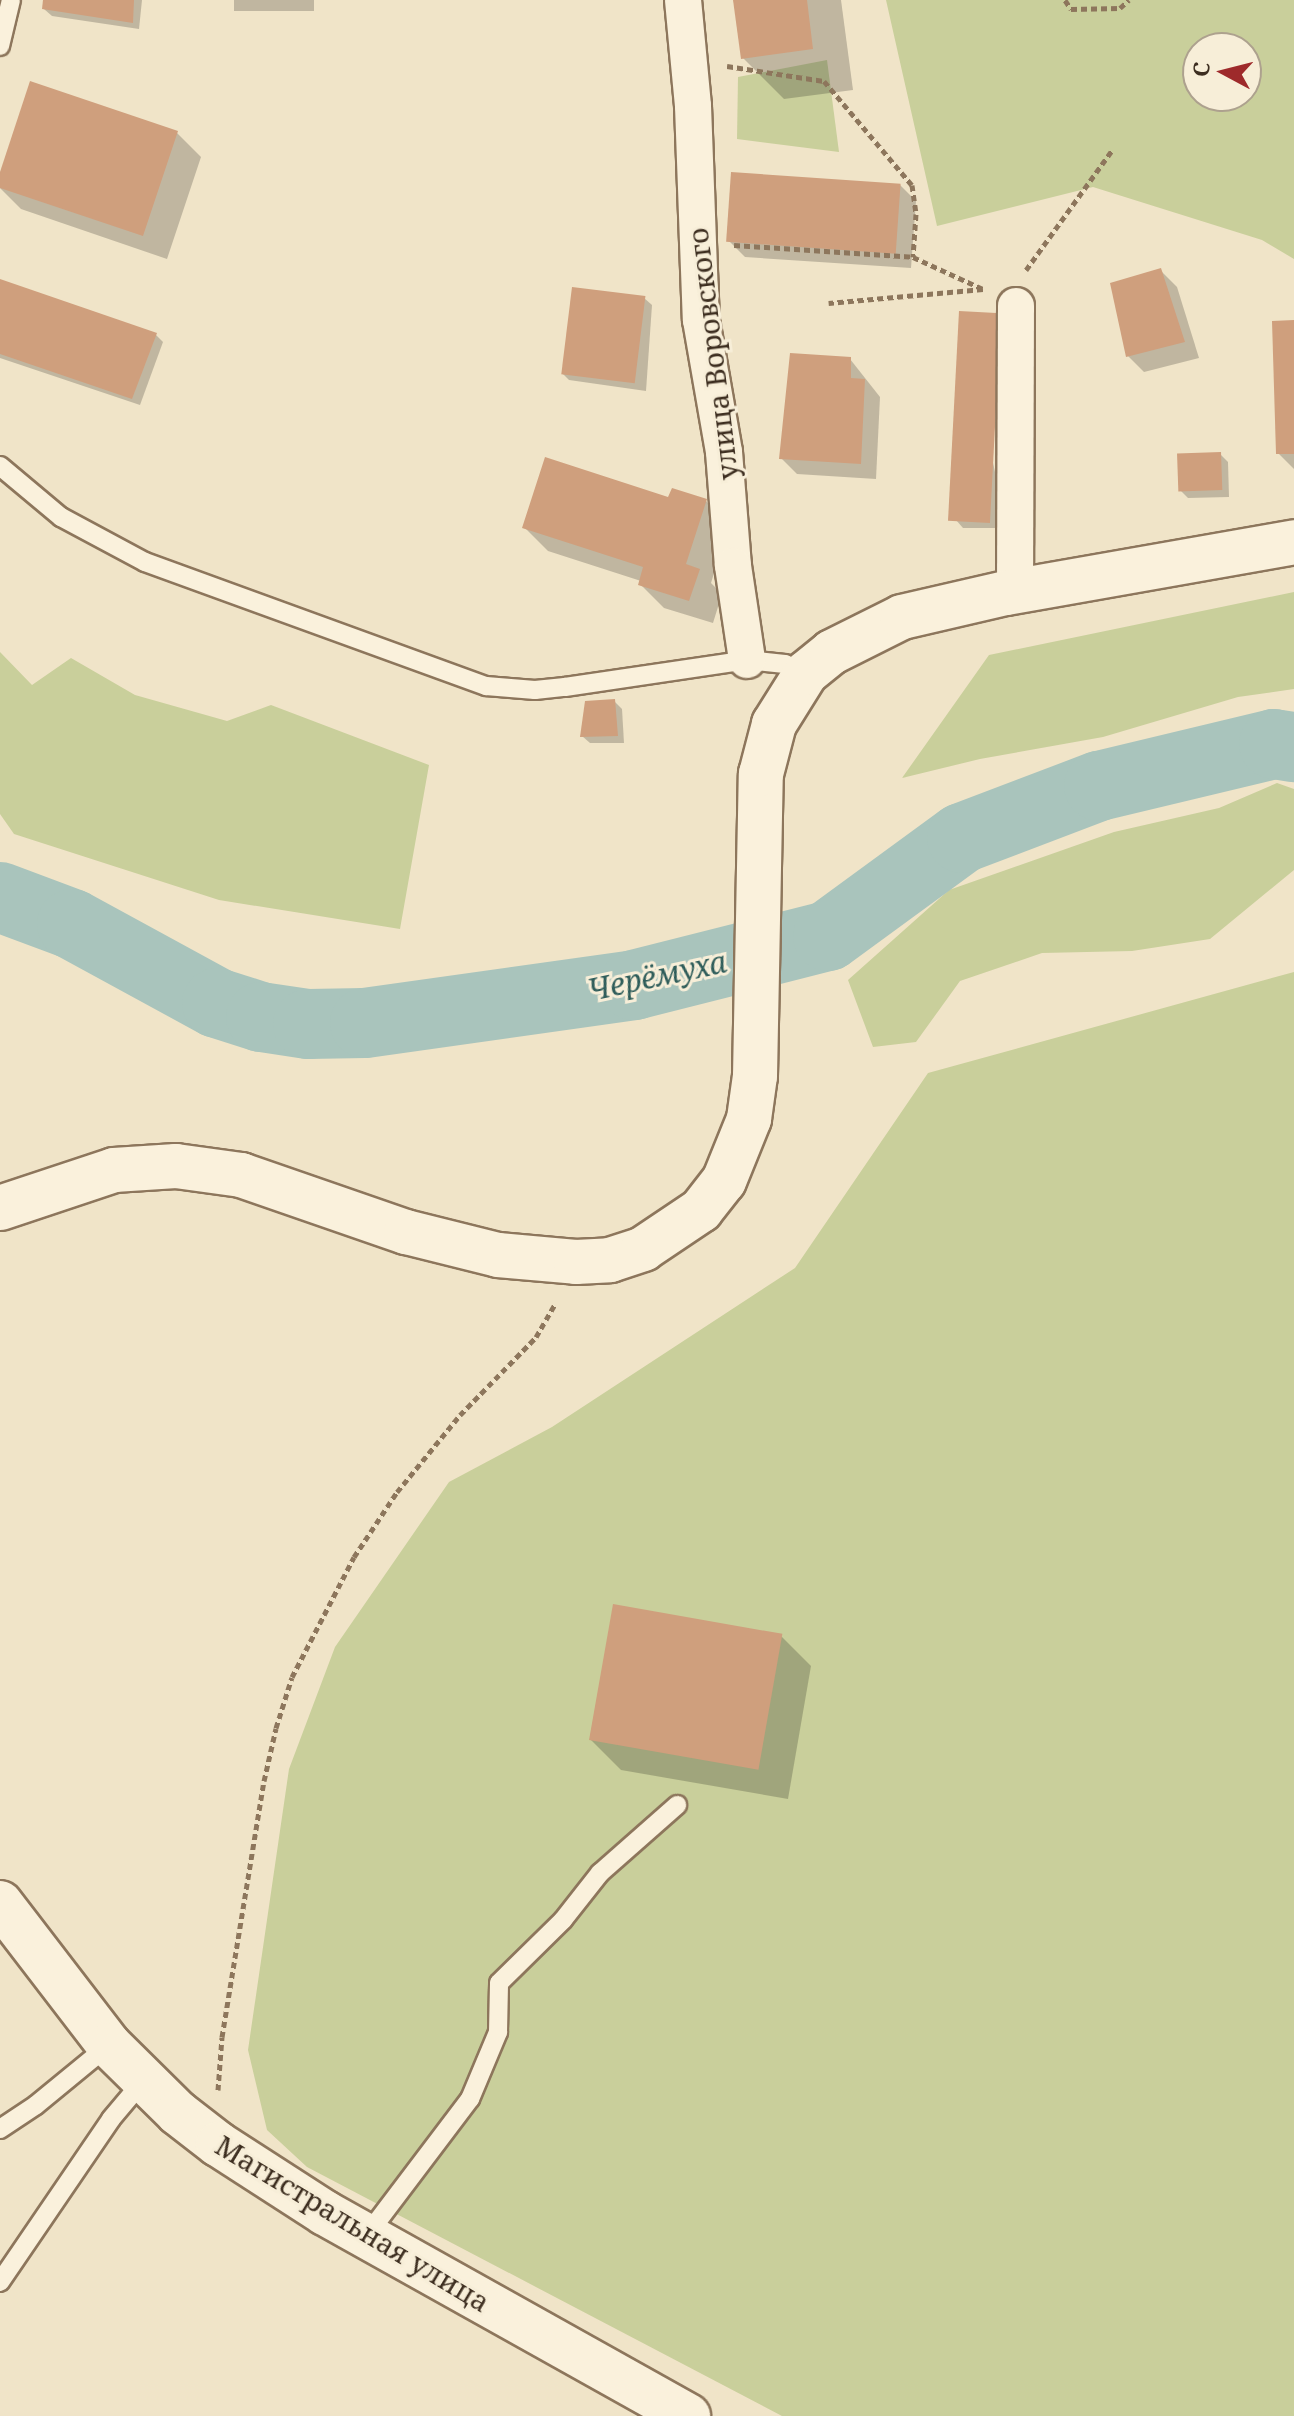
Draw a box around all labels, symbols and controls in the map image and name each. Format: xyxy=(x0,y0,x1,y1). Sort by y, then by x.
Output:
north arrow xyxy=(1182,32,1262,112)
text: С xyxy=(1184,60,1216,78)
street label: улица Воровского xyxy=(680,226,744,482)
water label: Черёмуха xyxy=(584,944,730,1008)
street label: Магистральная улица xyxy=(210,2128,496,2318)

